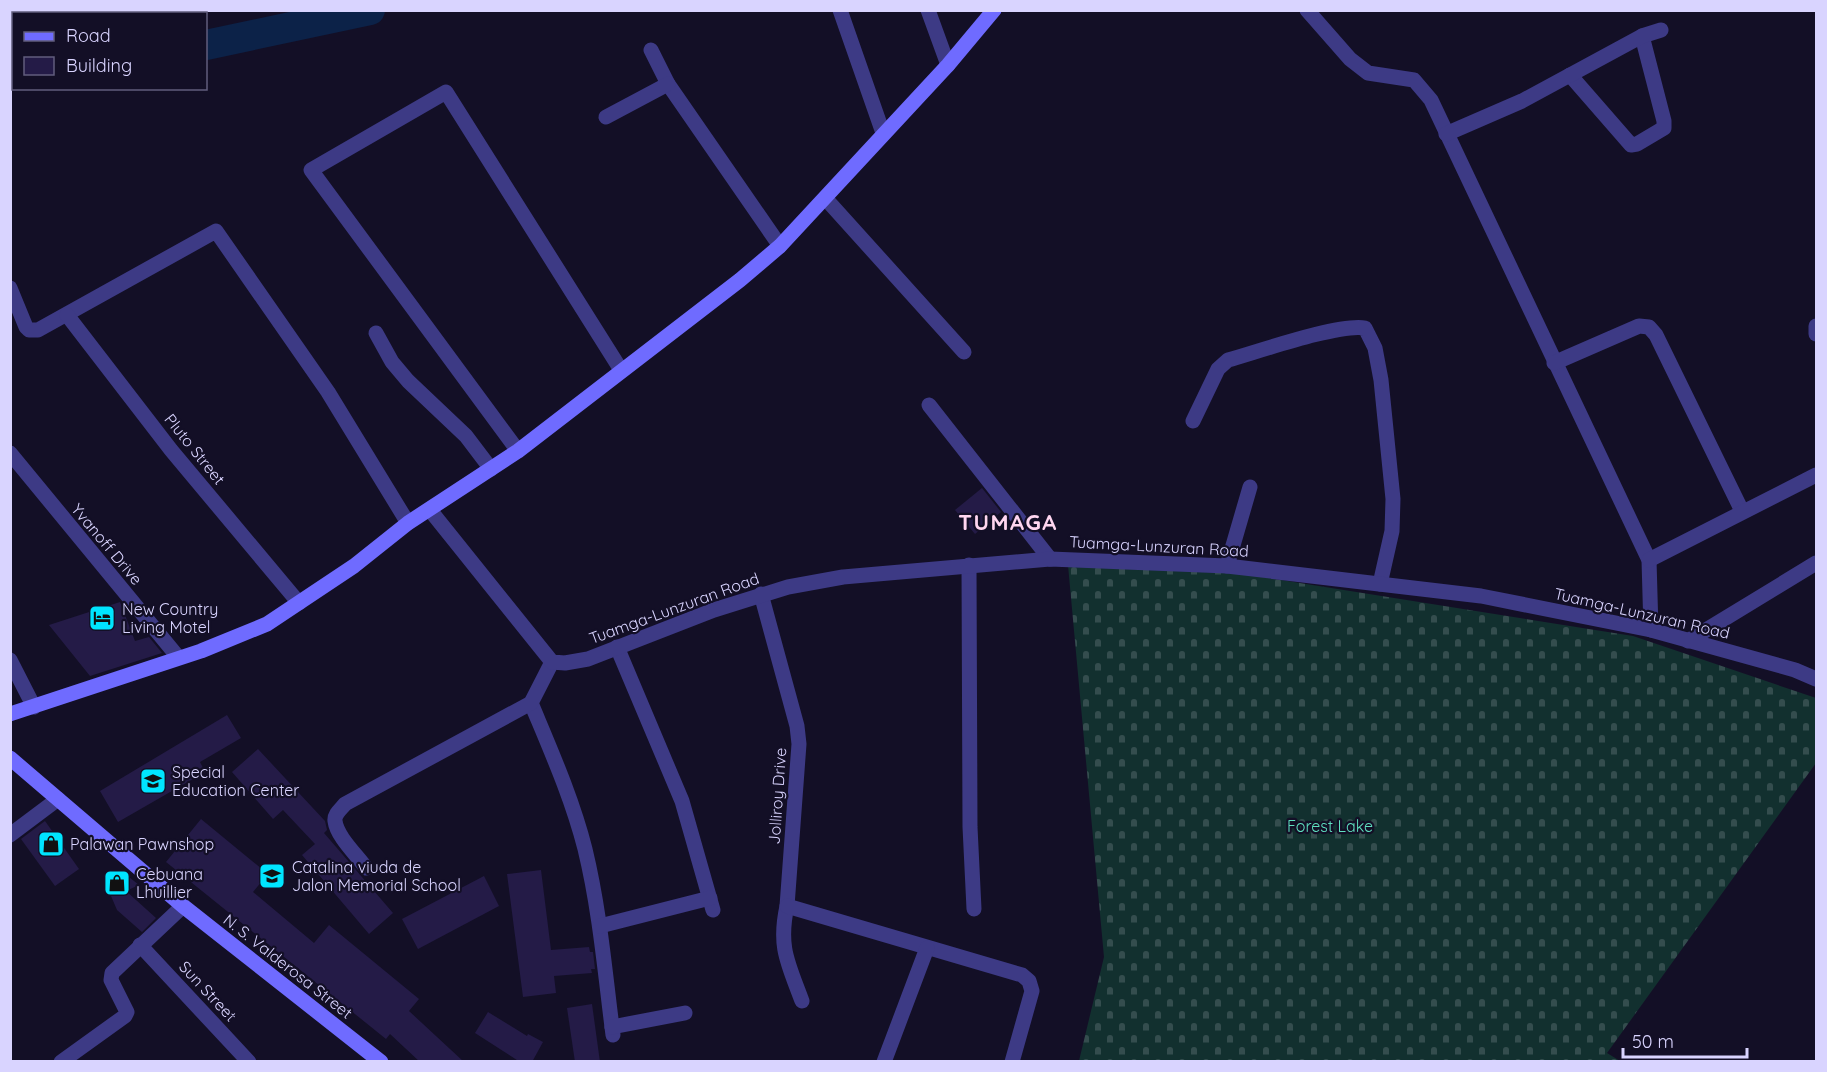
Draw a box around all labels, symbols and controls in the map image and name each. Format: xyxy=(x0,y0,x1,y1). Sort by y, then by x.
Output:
legend xyxy=(12,12,207,90)
text: Road xyxy=(66,24,111,47)
text: Building xyxy=(66,54,132,77)
street label: Pluto Street xyxy=(160,410,230,488)
street label: Yvanoff Drive xyxy=(67,499,147,589)
district label: TUMAGA xyxy=(958,508,1058,536)
street label: Tuamga-Lunzuran Road xyxy=(1069,531,1249,561)
street label: Tuamga-Lunzuran Road xyxy=(586,568,762,648)
street label: Tuamga-Lunzuran Road xyxy=(1552,583,1732,643)
place label: New Country Living Motel xyxy=(122,599,218,637)
hotel icon: New Country Living Motel xyxy=(87,603,117,633)
street label: Jolliroy Drive xyxy=(764,747,790,845)
place label: Special Education Center xyxy=(172,762,299,800)
school or university icon: Special Education Center xyxy=(138,766,168,796)
park label: Forest Lake xyxy=(1287,816,1373,836)
shop icon: Palawan Pawnshop xyxy=(36,829,66,859)
place label: Palawan Pawnshop xyxy=(70,834,214,854)
place label: Catalina viuda de Jalon Memorial School xyxy=(292,857,461,895)
school or university icon: Catalina viuda de Jalon Memorial School xyxy=(257,861,287,891)
place label: Cebuana Lhuillier xyxy=(136,864,203,902)
shop icon: Cebuana Lhuillier xyxy=(102,868,132,898)
street label: N. S. Valderosa Street xyxy=(219,909,357,1023)
street label: Sun Street xyxy=(175,957,241,1025)
scale bar xyxy=(1623,1021,1748,1059)
text: 50 m xyxy=(1632,1030,1674,1053)

